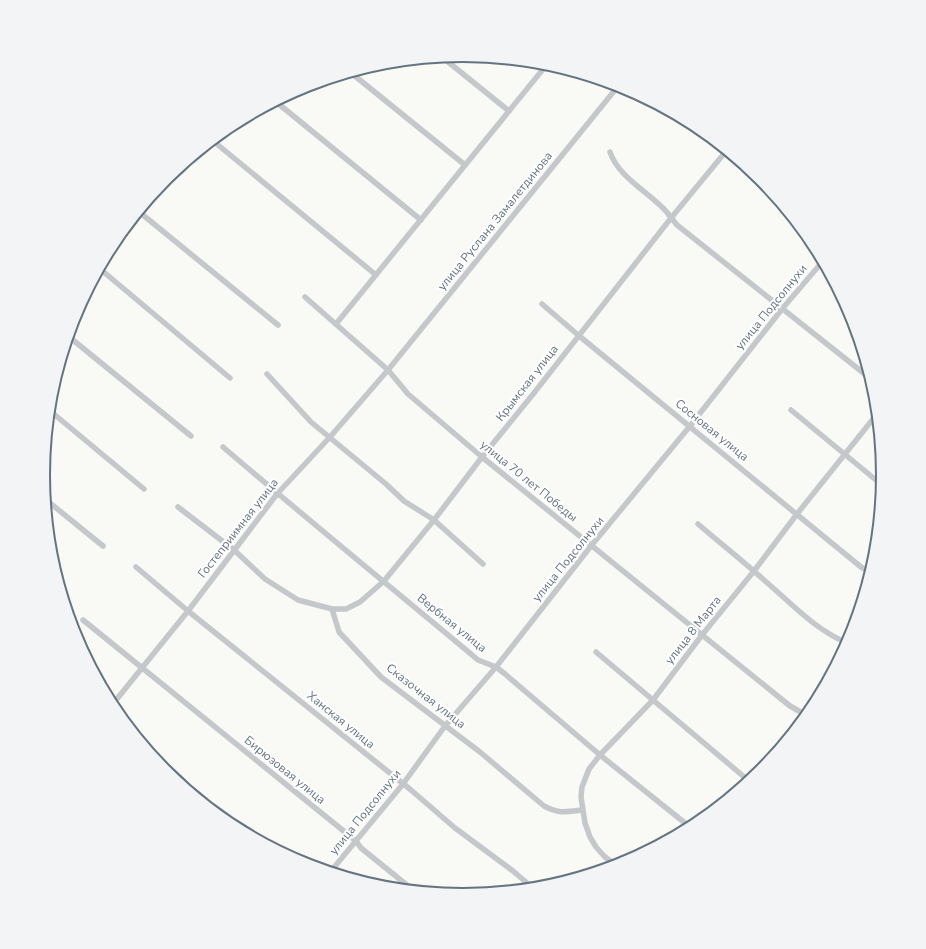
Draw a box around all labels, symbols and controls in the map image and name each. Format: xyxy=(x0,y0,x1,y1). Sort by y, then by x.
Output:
street label: улица Руслана Замалетдинова xyxy=(434,148,556,294)
street label: улица Подсолнухи xyxy=(732,261,810,353)
street label: Крымская улица xyxy=(492,341,562,425)
street label: Сосновая улица xyxy=(672,395,752,465)
street label: улица 70 лет Победы xyxy=(477,437,581,525)
street label: Гостеприимная улица xyxy=(194,475,282,581)
street label: улица Подсолнухи xyxy=(529,513,607,605)
street label: Вербная улица xyxy=(414,590,490,656)
street label: улица 8 Марта xyxy=(661,593,725,667)
street label: Сказочная улица xyxy=(383,660,469,732)
street label: Ханская улица xyxy=(304,688,378,752)
street label: Бирюзовая улица xyxy=(241,732,329,808)
street label: улица Подсолнухи xyxy=(326,766,404,858)

